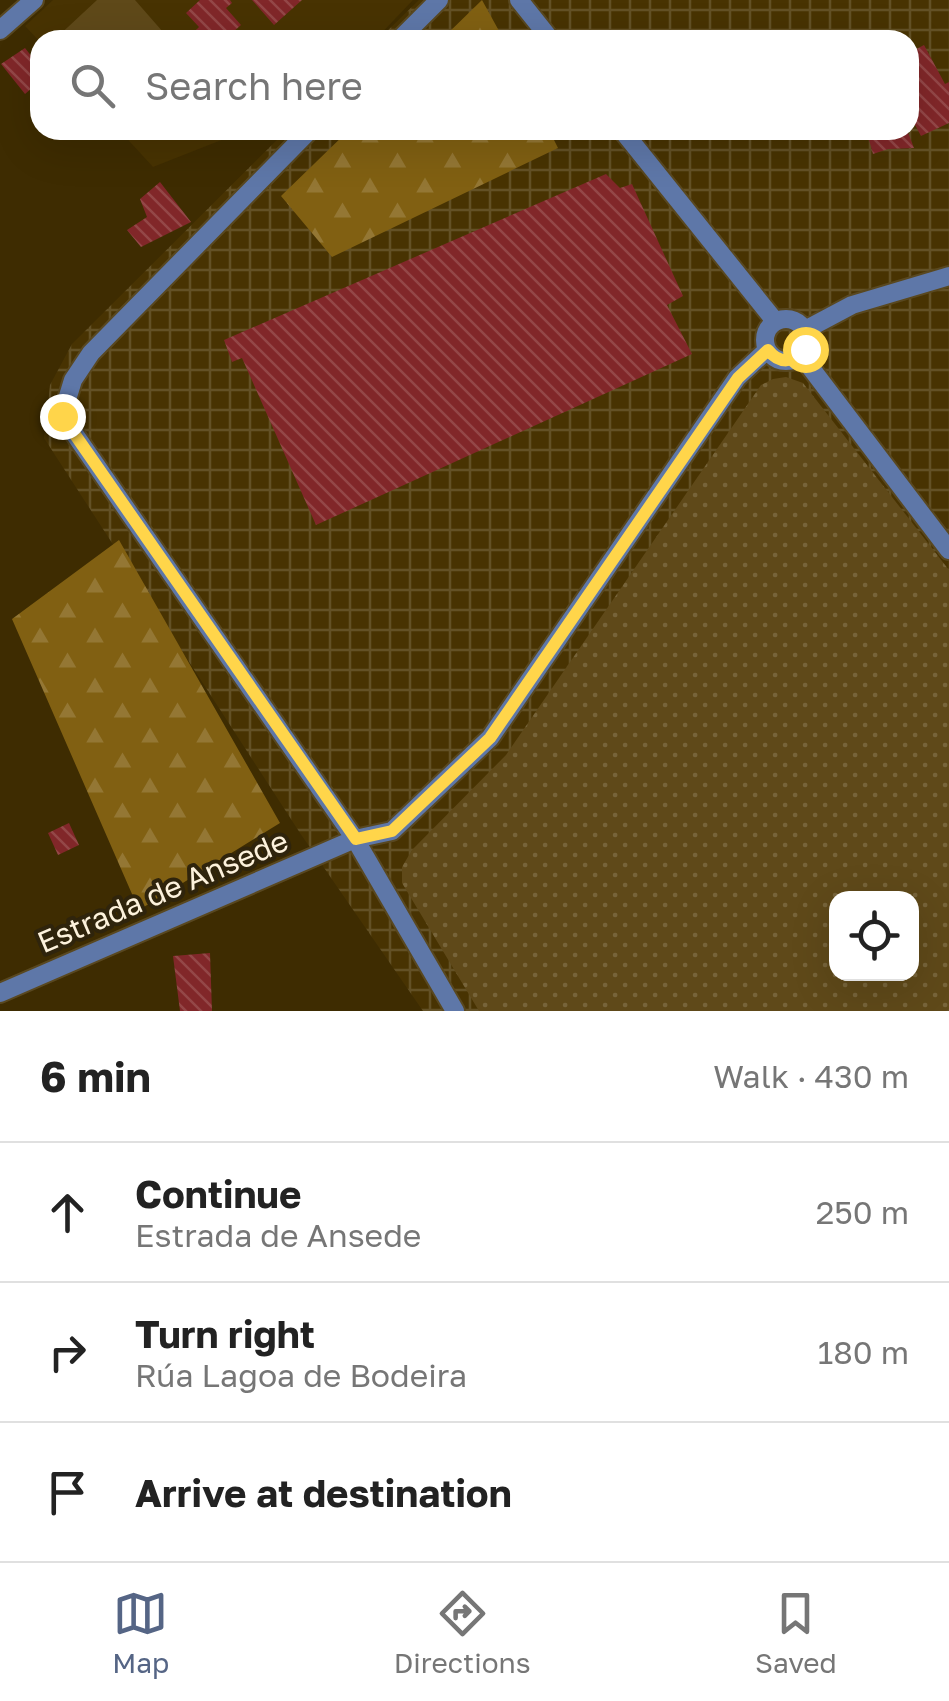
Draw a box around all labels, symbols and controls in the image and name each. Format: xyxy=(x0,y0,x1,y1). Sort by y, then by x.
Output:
search box xyxy=(30,30,919,140)
icon: search xyxy=(65,58,120,113)
text: Search here xyxy=(145,63,363,108)
route start xyxy=(783,327,829,373)
route end xyxy=(40,394,86,440)
street label: Estrada de Ansede xyxy=(32,822,293,960)
map controls xyxy=(829,891,919,981)
button: locate xyxy=(829,891,919,981)
text: 6 min xyxy=(40,1051,151,1101)
text: Walk · 430 m xyxy=(713,1057,909,1095)
text: Continue xyxy=(135,1171,301,1216)
icon: ahead xyxy=(40,1185,95,1240)
text: 250 m xyxy=(816,1193,909,1231)
text: Estrada de Ansede xyxy=(135,1216,421,1254)
text: Turn right xyxy=(135,1311,315,1356)
icon: right xyxy=(40,1325,95,1380)
text: 180 m xyxy=(818,1333,909,1371)
text: Rúa Lagoa de Bodeira xyxy=(135,1356,467,1394)
icon: arrive xyxy=(40,1465,95,1520)
text: Arrive at destination xyxy=(135,1470,512,1515)
tab: Map xyxy=(112,1586,169,1679)
tab: Directions xyxy=(394,1586,531,1679)
tab: Saved xyxy=(755,1586,837,1679)

